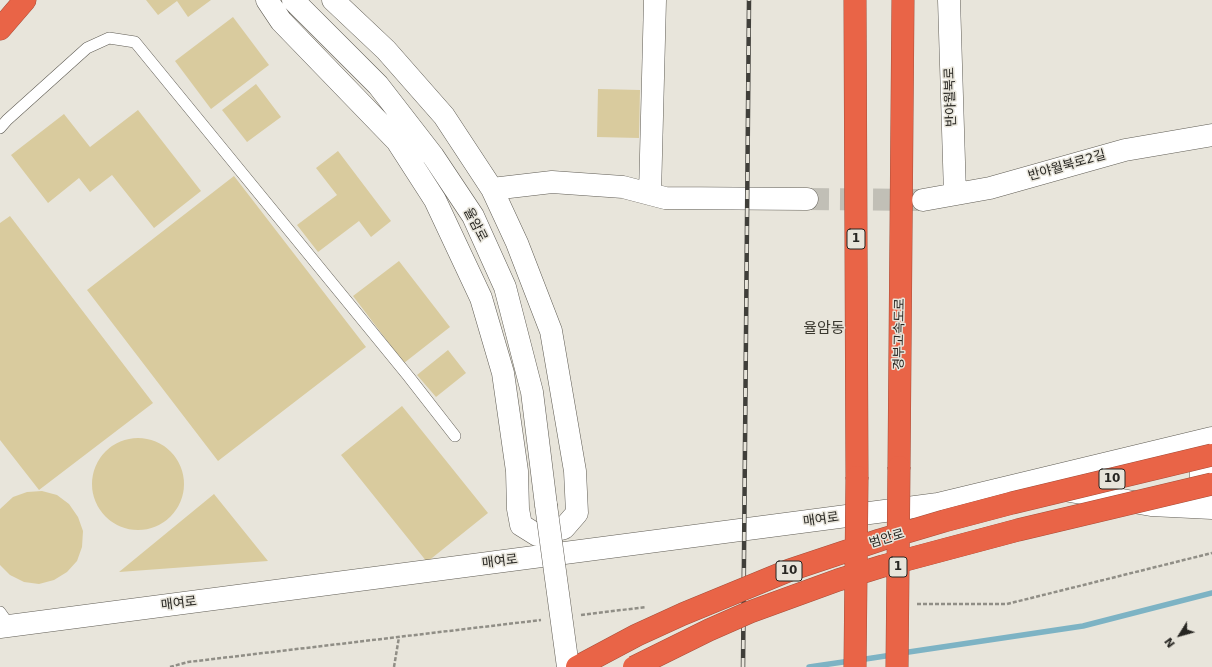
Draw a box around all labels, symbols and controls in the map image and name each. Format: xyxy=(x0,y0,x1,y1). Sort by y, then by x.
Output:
street label: 반야월북로 xyxy=(942,67,960,127)
street label: 반야월북로2길 xyxy=(1026,147,1108,185)
street label: 율암로 xyxy=(460,205,490,245)
road number: 1 xyxy=(847,229,865,249)
street label: 경부고속도로 xyxy=(892,298,908,370)
district label: 율암동 xyxy=(803,320,845,338)
road number: 10 xyxy=(1099,469,1125,489)
street label: 매여로 xyxy=(802,510,840,530)
street label: 범안로 xyxy=(868,526,906,552)
street label: 매여로 xyxy=(481,552,519,572)
road number: 1 xyxy=(889,557,907,577)
road number: 10 xyxy=(776,561,802,581)
street label: 매여로 xyxy=(160,594,198,614)
north arrow xyxy=(1160,615,1200,655)
text: N xyxy=(1162,635,1178,650)

